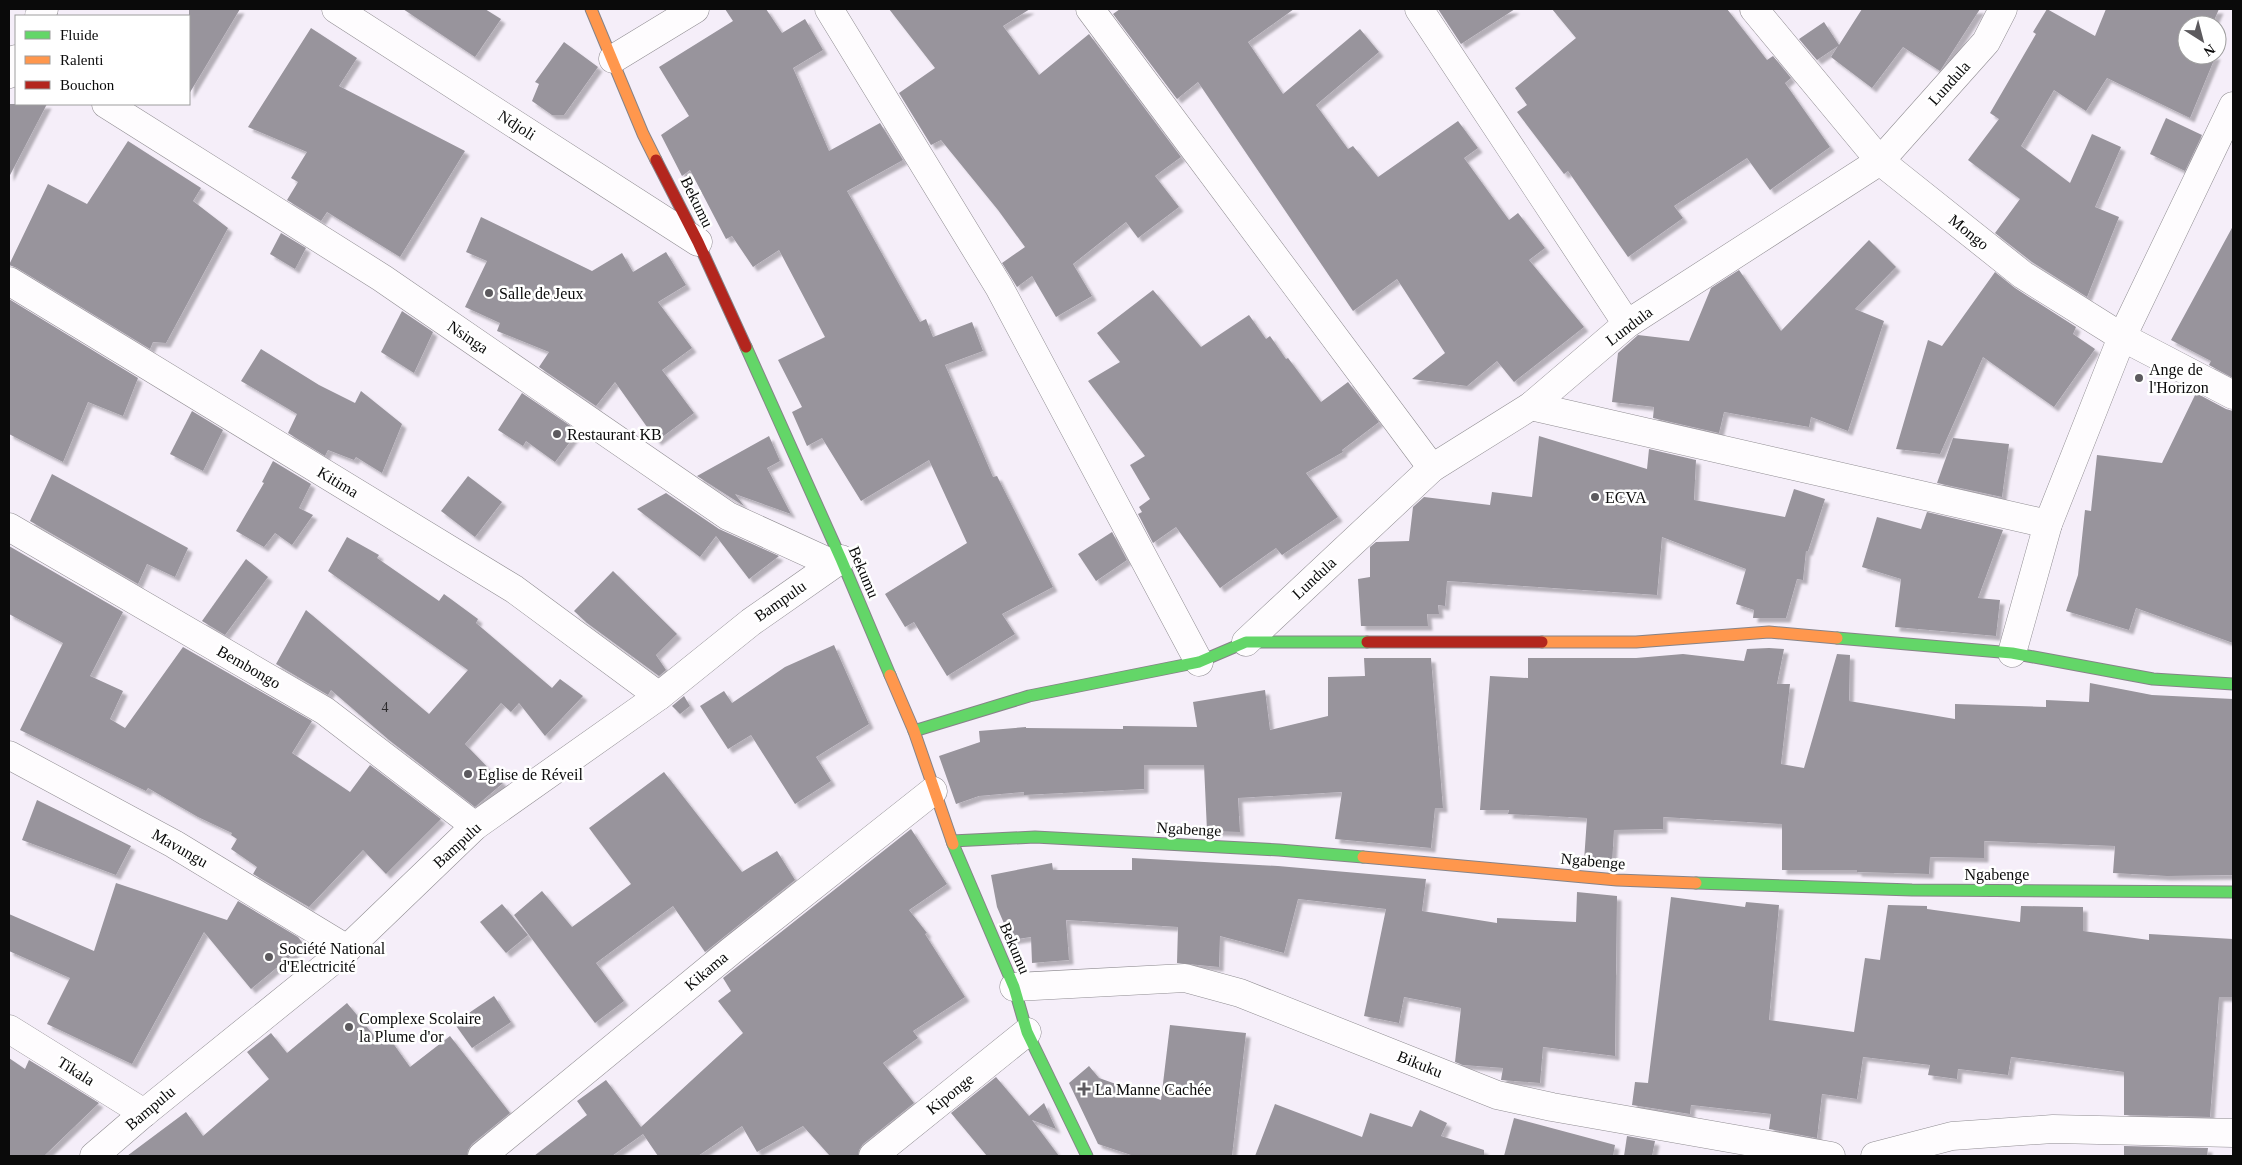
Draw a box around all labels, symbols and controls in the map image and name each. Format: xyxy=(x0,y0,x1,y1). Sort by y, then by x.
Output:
legend xyxy=(15,15,190,105)
north arrow xyxy=(2177,15,2227,65)
text: Fluide xyxy=(60,27,99,43)
text: N xyxy=(2201,41,2218,59)
text: Ralenti xyxy=(60,52,103,68)
street label: Lundula xyxy=(1925,57,1973,109)
text: Bouchon xyxy=(60,77,115,93)
street label: Ndjoli xyxy=(495,107,539,144)
street label: Bekumu xyxy=(677,174,717,230)
street label: Mongo xyxy=(1945,211,1992,254)
place label: Salle de Jeux xyxy=(499,285,583,302)
marker: Salle de Jeux xyxy=(483,287,495,299)
street label: Lundula xyxy=(1603,303,1655,349)
street label: Nsinga xyxy=(444,317,492,358)
place label: Ange de l'Horizon xyxy=(2149,361,2209,396)
marker: Ange de l'Horizon xyxy=(2133,372,2145,384)
place label: Restaurant KB xyxy=(567,426,662,443)
marker: Restaurant KB xyxy=(551,428,563,440)
street label: Kitima xyxy=(315,463,361,501)
place label: ECVA xyxy=(1605,489,1647,506)
marker: ECVA xyxy=(1589,491,1601,503)
street label: Bekumu xyxy=(846,544,882,600)
street label: Lundula xyxy=(1289,554,1339,602)
street label: Bampulu xyxy=(751,577,809,626)
street label: Bembongo xyxy=(214,642,284,693)
house number: 4 xyxy=(382,700,389,715)
place label: Eglise de Réveil xyxy=(478,766,583,784)
marker: Eglise de Réveil xyxy=(462,768,474,780)
street label: Bampulu xyxy=(430,819,485,872)
street label: Ngabenge xyxy=(1156,819,1222,840)
street label: Mavungu xyxy=(149,825,211,872)
street label: Ngabenge xyxy=(1560,850,1626,873)
street label: Ngabenge xyxy=(1965,866,2029,884)
street label: Bekumu xyxy=(997,920,1033,976)
place label: Société National d'Electricité xyxy=(279,940,386,975)
street label: Kikama xyxy=(681,948,731,994)
marker: Société National d'Electricité xyxy=(263,951,275,963)
place label: Complexe Scolaire la Plume d'or xyxy=(359,1010,481,1045)
marker: Complexe Scolaire la Plume d'or xyxy=(343,1021,355,1033)
street label: Bikuku xyxy=(1395,1047,1445,1081)
street label: Tikala xyxy=(54,1053,98,1089)
street label: Kiponge xyxy=(923,1070,977,1119)
place label: La Manne Cachée xyxy=(1095,1081,1211,1098)
marker: La Manne Cachée xyxy=(1077,1082,1091,1096)
street label: Bampulu xyxy=(122,1083,179,1134)

